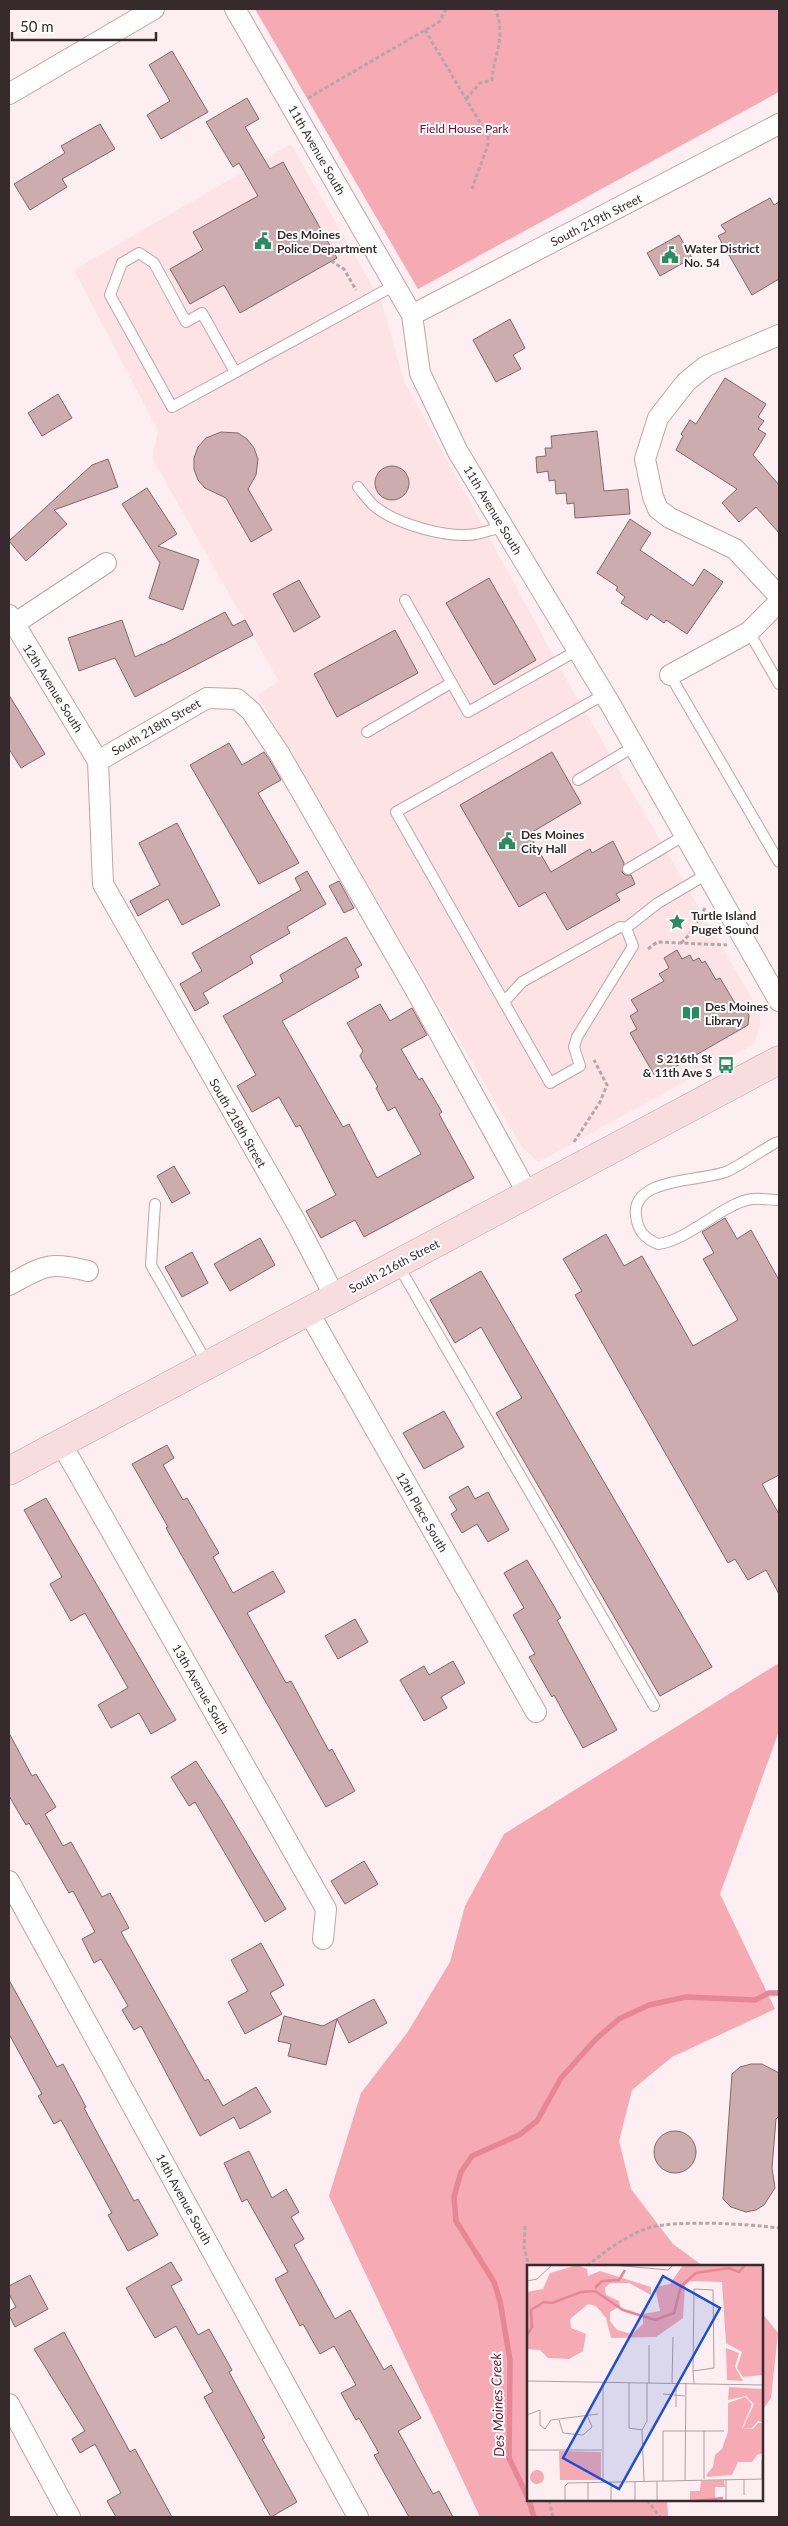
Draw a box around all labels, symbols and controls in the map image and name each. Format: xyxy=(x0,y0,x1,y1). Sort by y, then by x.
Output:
scale bar xyxy=(12,10,156,42)
text: 50 m xyxy=(20,17,54,35)
street label: 11th Avenue South xyxy=(285,102,349,198)
park label: Field House Park xyxy=(419,121,509,136)
street label: South 219th Street xyxy=(548,190,645,250)
place label: Des Moines Police Department xyxy=(277,227,378,256)
public building icon: Des Moines Police Department xyxy=(253,231,273,251)
place label: Water District No. 54 xyxy=(684,241,760,270)
public building icon: Water District No. 54 xyxy=(660,245,680,265)
street label: 11th Avenue South xyxy=(460,463,526,557)
street label: 12th Avenue South xyxy=(20,641,86,735)
street label: South 218th Street xyxy=(109,695,204,759)
place label: Des Moines City Hall xyxy=(521,827,584,856)
public building icon: Des Moines City Hall xyxy=(497,831,517,851)
place label: Turtle Island Puget Sound xyxy=(691,908,759,937)
place icon: Turtle Island Puget Sound xyxy=(667,912,687,932)
place label: Des Moines Library xyxy=(705,999,768,1028)
library icon: Des Moines Library xyxy=(681,1003,701,1023)
place label: S 216th St & 11th Ave S xyxy=(643,1051,713,1080)
bus stop icon: S 216th St & 11th Ave S xyxy=(716,1055,736,1075)
street label: South 218th Street xyxy=(206,1076,270,1171)
street label: South 216th Street xyxy=(346,1235,443,1296)
street label: 12th Place South xyxy=(393,1469,451,1555)
street label: 13th Avenue South xyxy=(169,1641,233,1737)
street label: 14th Avenue South xyxy=(153,2151,215,2247)
inset map xyxy=(527,2265,763,2501)
water label: Des Moines Creek xyxy=(487,2352,507,2457)

